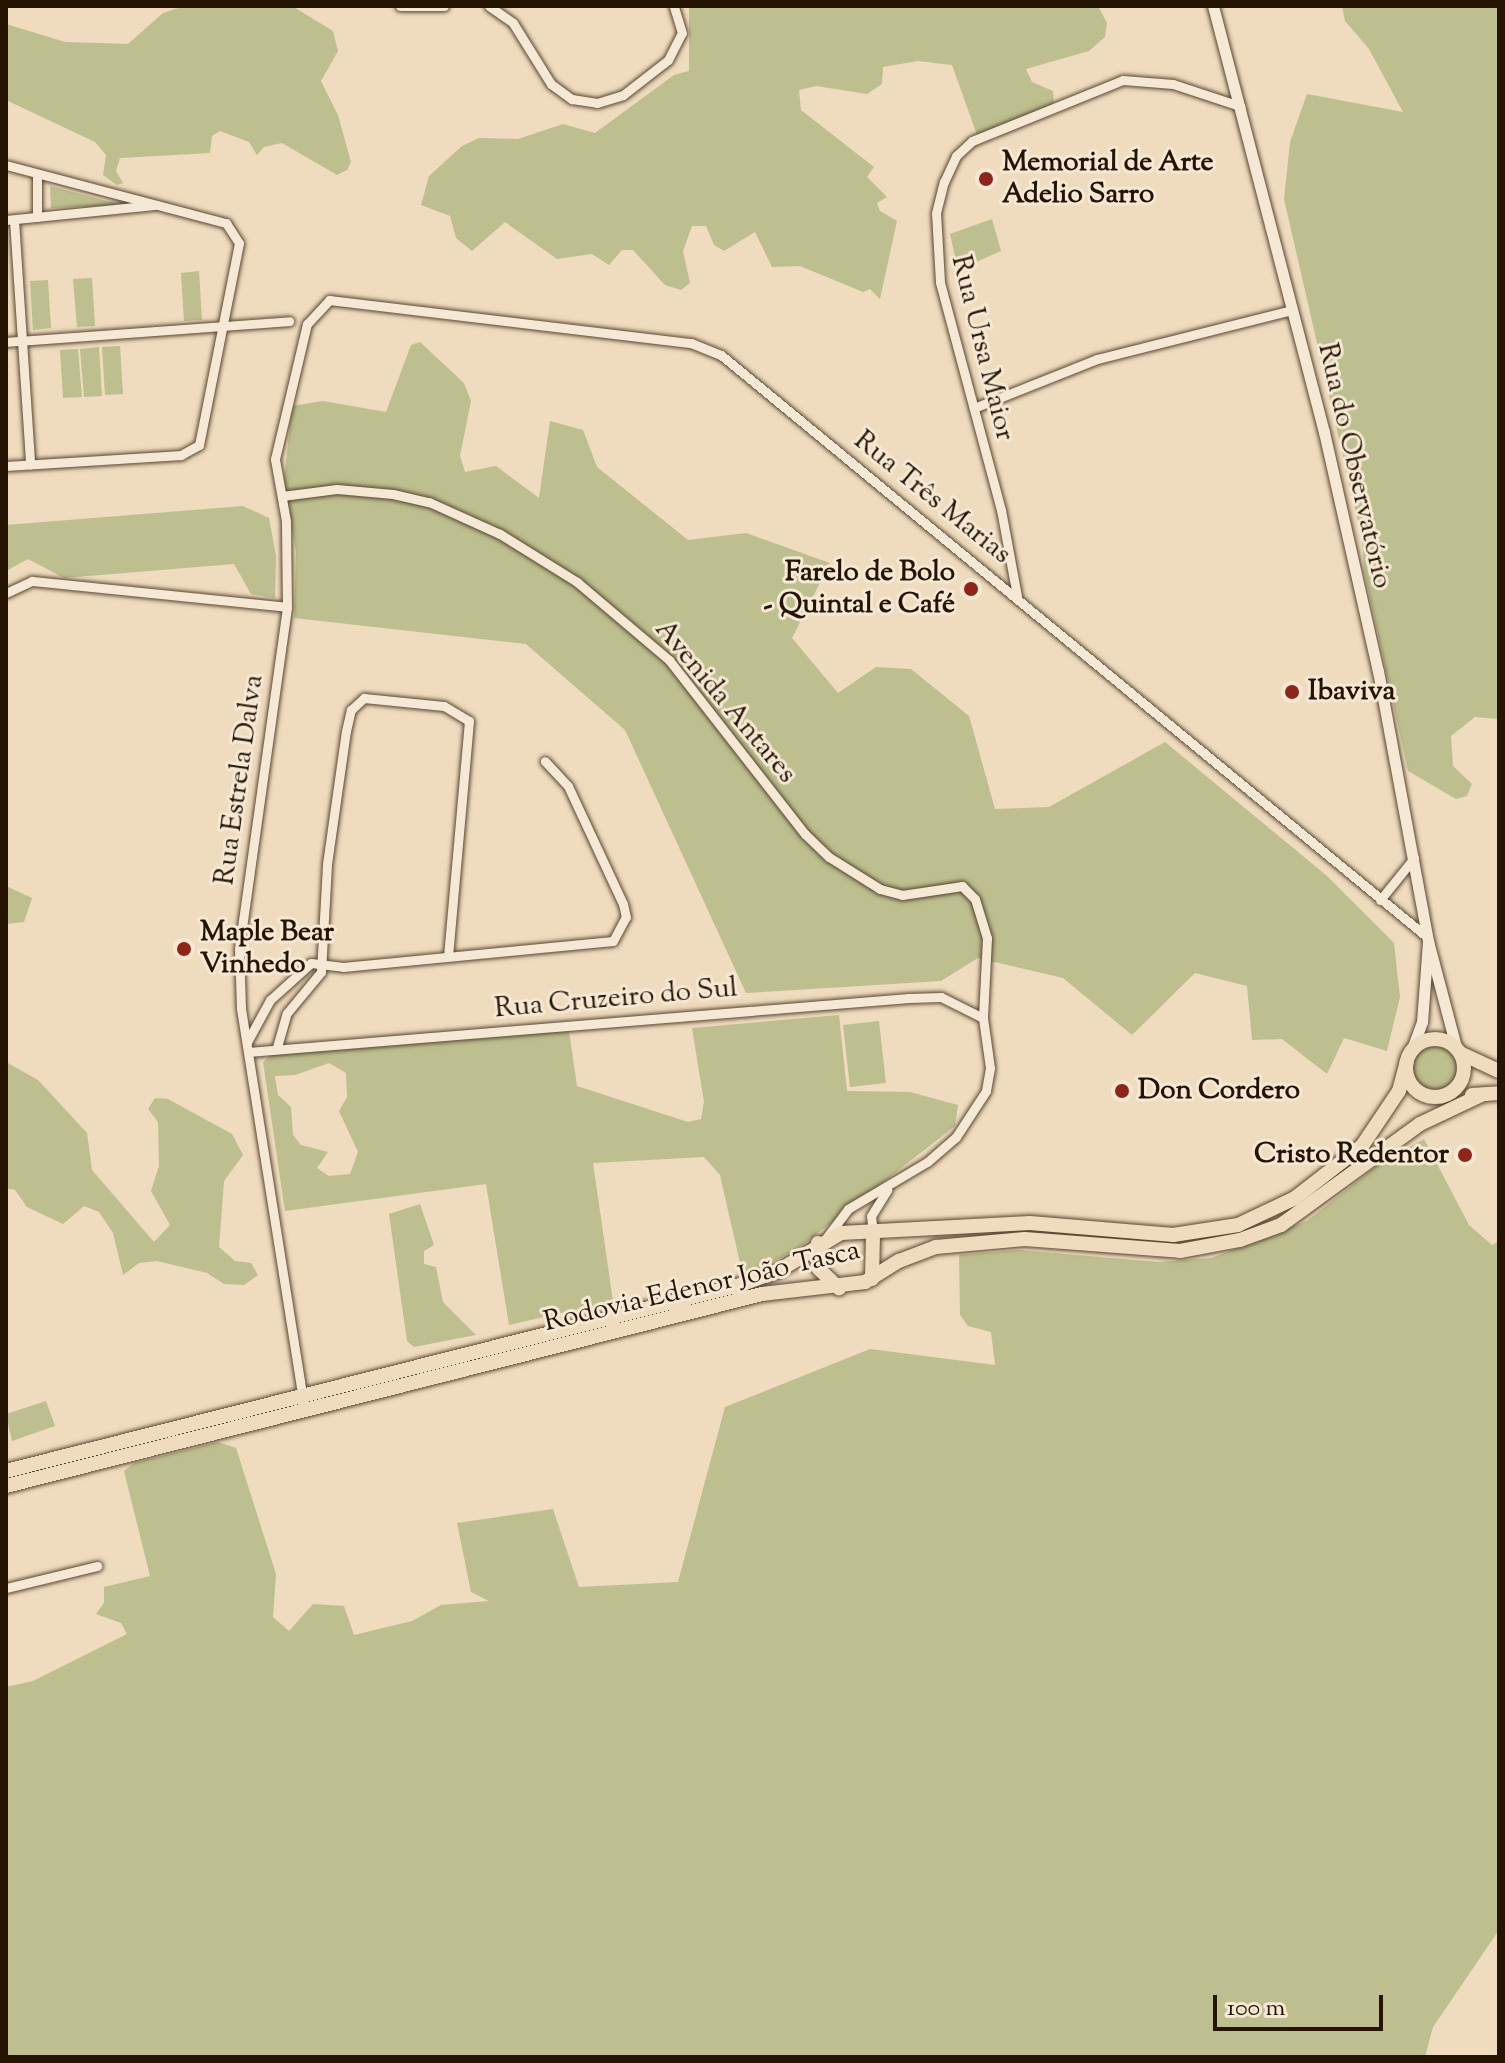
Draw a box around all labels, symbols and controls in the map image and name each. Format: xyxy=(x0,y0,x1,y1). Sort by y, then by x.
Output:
place label: Memorial de Arte Adelio Sarro xyxy=(1002,146,1214,212)
marker: Memorial de Arte Adelio Sarro xyxy=(977,170,995,188)
street label: Rua Ursa Maior xyxy=(943,252,1021,444)
street label: Rua do Observatório xyxy=(1309,340,1399,592)
street label: Rua Três Marias xyxy=(847,424,1017,572)
place label: Farelo de Bolo - Quintal e Café xyxy=(763,556,955,622)
marker: Farelo de Bolo - Quintal e Café xyxy=(962,580,980,598)
street label: Avenida Antares xyxy=(647,614,803,790)
street label: Rua Estrela Dalva xyxy=(209,673,271,887)
place label: Ibaviva xyxy=(1308,675,1395,709)
marker: Ibaviva xyxy=(1283,683,1301,701)
place label: Maple Bear Vinhedo xyxy=(200,916,334,982)
marker: Maple Bear Vinhedo xyxy=(175,940,193,958)
street label: Rua Cruzeiro do Sul xyxy=(493,972,739,1026)
place label: Don Cordero xyxy=(1138,1074,1300,1108)
marker: Don Cordero xyxy=(1113,1082,1131,1100)
place label: Cristo Redentor xyxy=(1254,1138,1449,1172)
marker: Cristo Redentor xyxy=(1456,1146,1474,1164)
street label: Rodovia Edenor João Tasca xyxy=(541,1234,863,1340)
scale bar xyxy=(1217,1979,1387,2029)
text: 100 m xyxy=(1227,1992,1285,2026)

